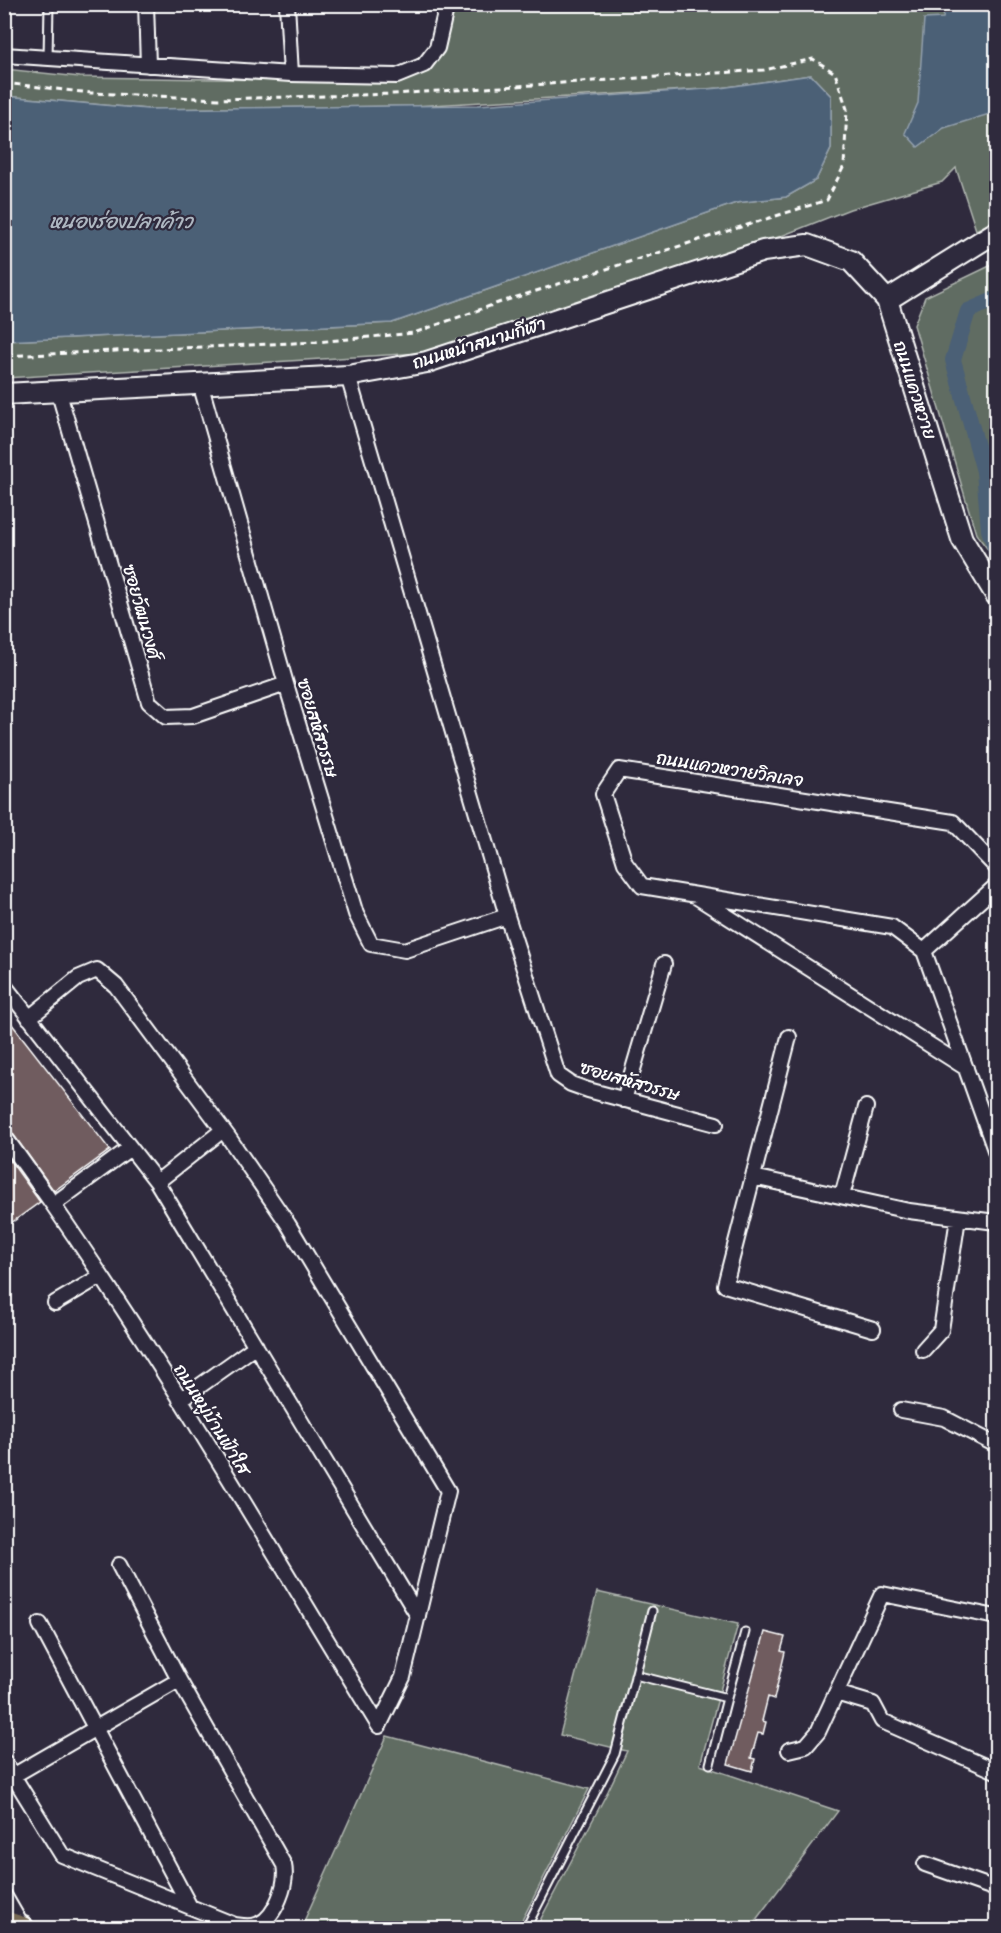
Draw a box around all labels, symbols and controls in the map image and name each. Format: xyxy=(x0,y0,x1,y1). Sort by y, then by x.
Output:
water label: หนองร่องปลาค้าว xyxy=(49,204,195,239)
street label: ถนนหน้าสนามกีฬา xyxy=(408,307,550,379)
street label: ถนนแควหวาย xyxy=(884,336,946,444)
street label: ซอยวัฒนวงศ์ xyxy=(113,561,172,666)
street label: ซอยสหัสวรรษ xyxy=(288,674,348,782)
street label: ถนนแควหวายวิลเลจ xyxy=(654,742,806,796)
street label: ซอยสหัสวรรษ xyxy=(576,1051,684,1111)
street label: ถนนหมู่บ้านฟ้าใส xyxy=(165,1357,261,1484)

